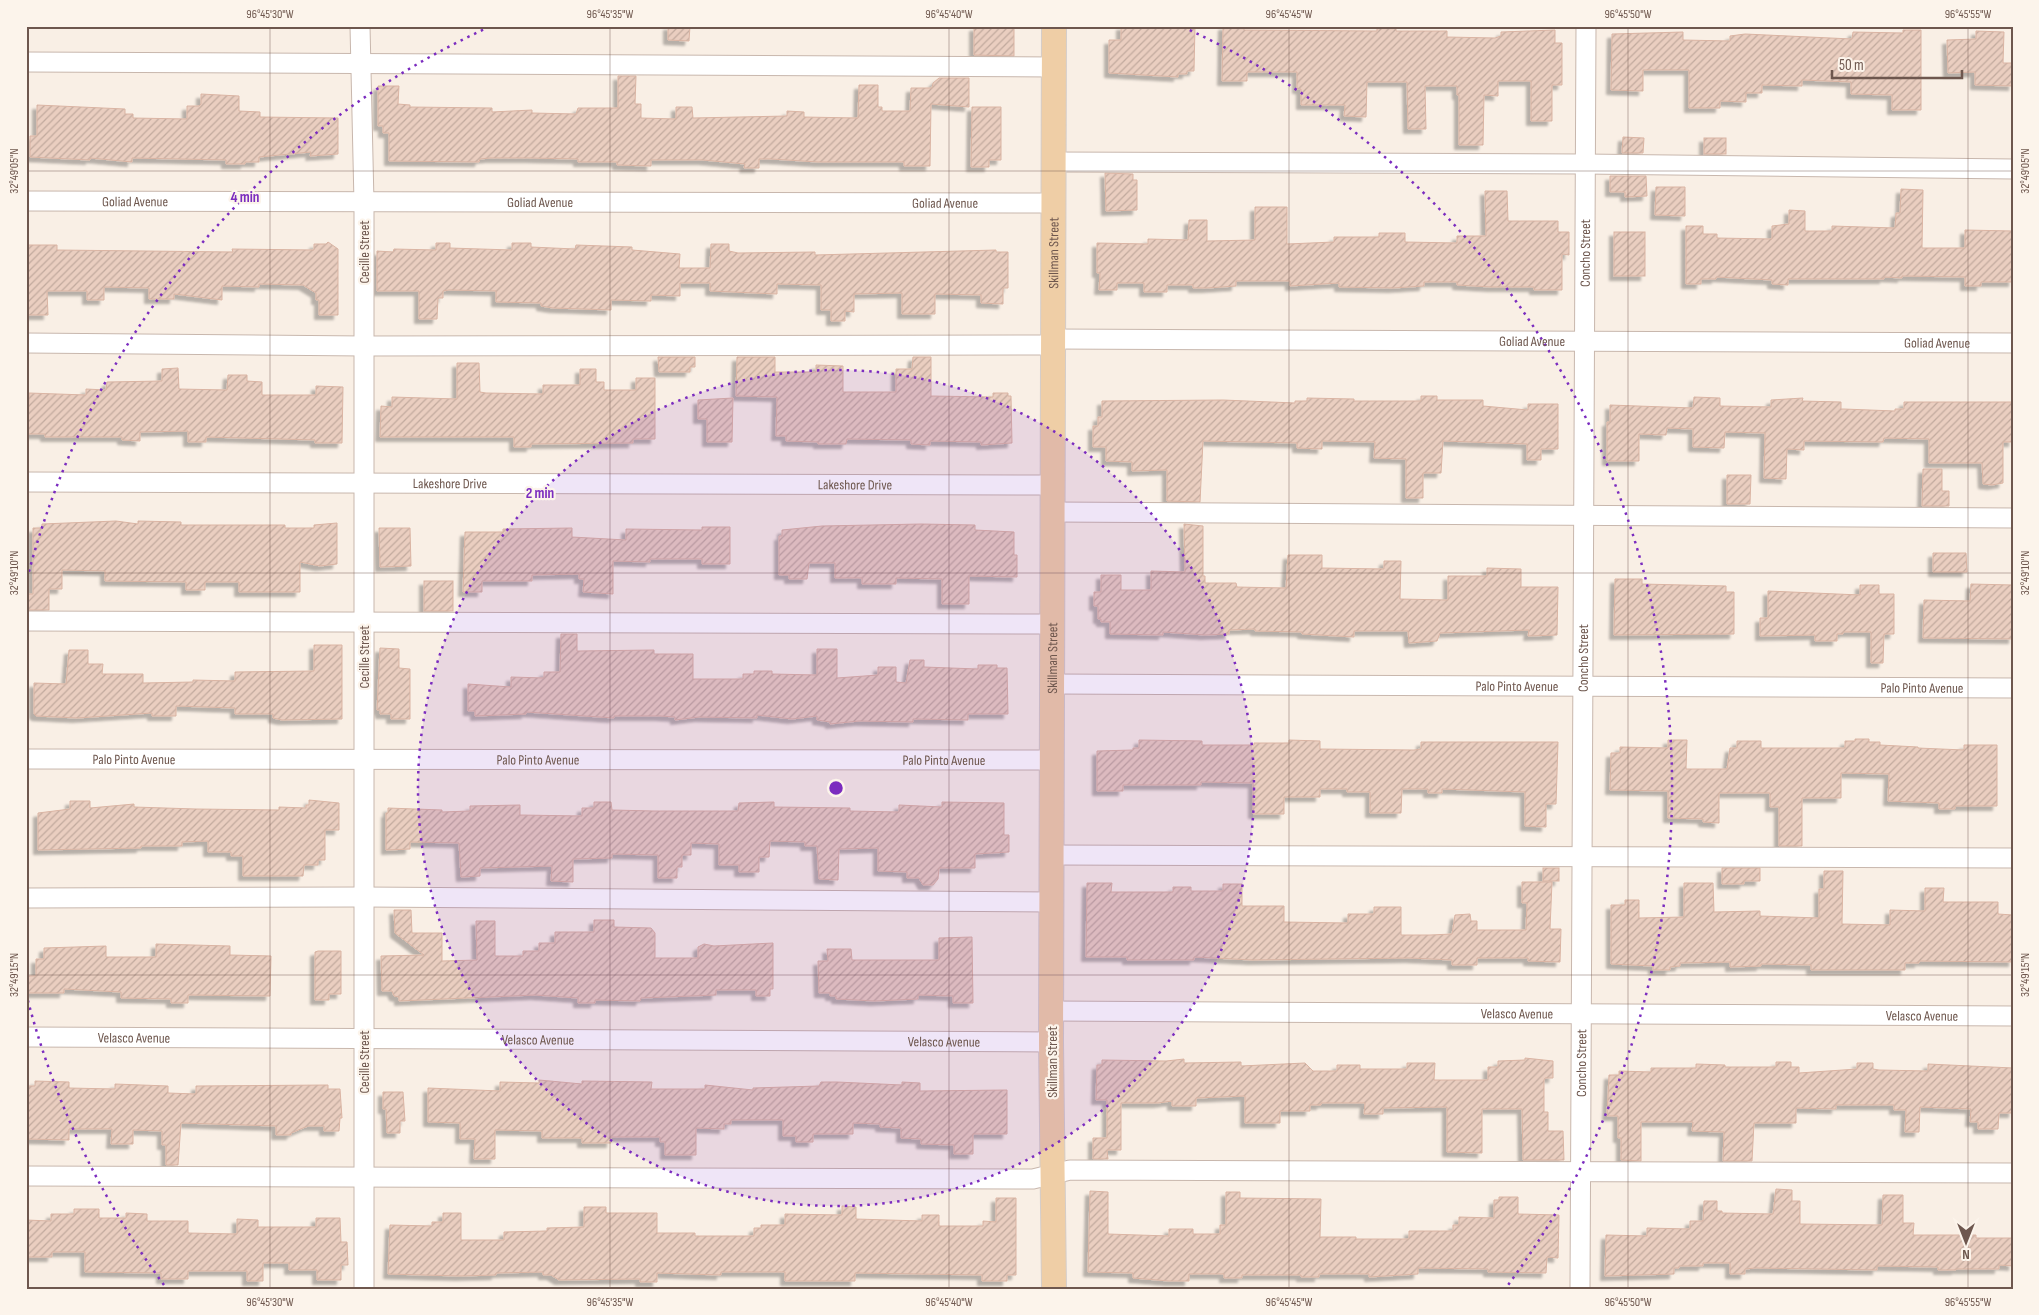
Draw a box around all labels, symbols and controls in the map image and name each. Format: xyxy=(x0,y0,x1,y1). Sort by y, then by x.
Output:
text: 96°45'30"W xyxy=(246,7,294,22)
text: 96°45'35"W xyxy=(587,7,634,22)
text: 96°45'40"W xyxy=(925,7,973,22)
text: 96°45'45"W xyxy=(1266,7,1313,22)
text: 96°45'50"W xyxy=(1604,7,1652,22)
text: 96°45'55"W xyxy=(1945,7,1991,22)
scale bar xyxy=(1832,48,1962,80)
text: 50 m xyxy=(1839,56,1864,75)
text: 32°49'05"N xyxy=(7,148,22,194)
text: 32°49'05"N xyxy=(2018,148,2033,194)
text: 4 min xyxy=(231,188,259,207)
street label: Goliad Avenue xyxy=(102,193,168,210)
street label: Goliad Avenue xyxy=(507,193,573,211)
street label: Goliad Avenue xyxy=(912,194,978,211)
street label: Skillman Street xyxy=(1045,217,1062,289)
street label: Concho Street xyxy=(1576,219,1594,287)
street label: Cecille Street xyxy=(356,220,373,284)
street label: Goliad Avenue xyxy=(1499,332,1565,350)
street label: Goliad Avenue xyxy=(1904,334,1970,351)
street label: Lakeshore Drive xyxy=(413,475,487,492)
street label: Lakeshore Drive xyxy=(818,476,892,493)
text: 2 min xyxy=(526,484,554,503)
text: 32°49'10"N xyxy=(7,551,22,595)
text: 32°49'10"N xyxy=(2018,551,2033,595)
street label: Skillman Street xyxy=(1044,622,1061,694)
street label: Concho Street xyxy=(1574,624,1592,692)
street label: Cecille Street xyxy=(356,625,373,689)
street label: Palo Pinto Avenue xyxy=(1476,677,1558,695)
street label: Palo Pinto Avenue xyxy=(1881,679,1963,696)
street label: Palo Pinto Avenue xyxy=(93,751,175,768)
street label: Palo Pinto Avenue xyxy=(497,751,579,768)
street label: Palo Pinto Avenue xyxy=(903,751,985,768)
centre of rings xyxy=(827,779,845,797)
text: 32°49'15"N xyxy=(7,953,22,997)
text: 32°49'15"N xyxy=(2018,953,2033,997)
street label: Velasco Avenue xyxy=(1481,1005,1553,1022)
street label: Velasco Avenue xyxy=(1886,1007,1958,1024)
street label: Skillman Street xyxy=(1044,1026,1061,1098)
street label: Velasco Avenue xyxy=(98,1029,170,1046)
street label: Concho Street xyxy=(1572,1029,1590,1097)
street label: Cecille Street xyxy=(356,1030,373,1094)
street label: Velasco Avenue xyxy=(502,1031,574,1048)
street label: Velasco Avenue xyxy=(908,1033,980,1050)
north arrow xyxy=(1942,1218,1992,1268)
text: N xyxy=(1962,1246,1970,1263)
text: 96°45'30"W xyxy=(246,1295,294,1310)
text: 96°45'35"W xyxy=(587,1295,634,1310)
text: 96°45'40"W xyxy=(925,1295,973,1310)
text: 96°45'45"W xyxy=(1266,1295,1313,1310)
text: 96°45'50"W xyxy=(1604,1295,1652,1310)
text: 96°45'55"W xyxy=(1945,1295,1991,1310)

